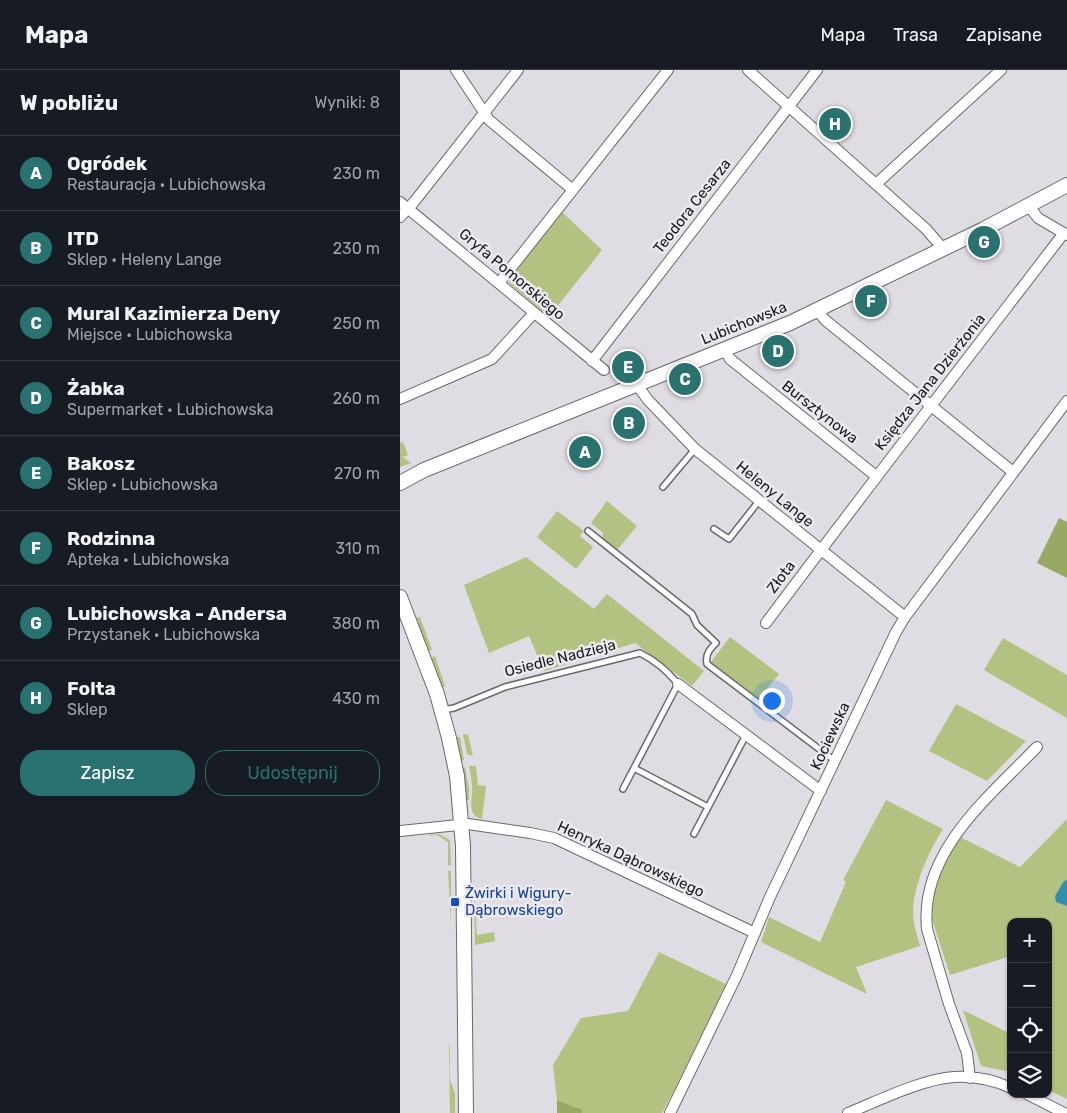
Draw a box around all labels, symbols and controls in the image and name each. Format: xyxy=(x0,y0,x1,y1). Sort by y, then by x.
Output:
text: Mapa xyxy=(25,21,88,49)
text: Mapa xyxy=(820,24,865,46)
text: Trasa xyxy=(893,24,938,46)
text: Zapisane xyxy=(966,24,1042,46)
text: W pobliżu xyxy=(20,90,118,115)
text: Wyniki: 8 xyxy=(314,93,380,112)
pin: H xyxy=(819,105,851,143)
text: Ogródek xyxy=(67,152,147,175)
street label: Teodora Cesarza xyxy=(649,155,735,257)
text: A xyxy=(30,164,42,183)
text: 230 m xyxy=(333,164,380,183)
text: Restauracja · Lubichowska xyxy=(67,175,266,194)
pin: G xyxy=(968,223,1000,261)
street label: Gryfa Pomorskiego xyxy=(455,224,569,324)
text: ITD xyxy=(67,227,99,250)
text: B xyxy=(30,239,42,258)
text: 230 m xyxy=(333,239,380,258)
text: Sklep · Heleny Lange xyxy=(67,250,222,269)
pin: F xyxy=(855,282,887,320)
street label: Lubichowska xyxy=(698,298,790,348)
text: Mural Kazimierza Deny xyxy=(67,302,280,325)
street label: Księdza Jana Dzierżonia xyxy=(871,310,989,454)
text: C xyxy=(30,314,42,333)
text: 250 m xyxy=(333,314,380,333)
text: Miejsce · Lubichowska xyxy=(67,325,233,344)
pin: D xyxy=(762,332,794,370)
pin: E xyxy=(612,348,644,386)
pin: C xyxy=(669,360,701,398)
text: Żabka xyxy=(67,377,125,400)
street label: Bursztynowa xyxy=(778,377,862,447)
text: D xyxy=(30,389,42,408)
text: 260 m xyxy=(333,389,380,408)
text: Supermarket · Lubichowska xyxy=(67,400,273,419)
pin: B xyxy=(613,404,645,442)
pin: A xyxy=(569,433,601,471)
text: Bakosz xyxy=(67,452,135,475)
street label: Heleny Lange xyxy=(733,457,817,531)
text: E xyxy=(31,464,41,483)
text: 270 m xyxy=(334,464,380,483)
text: Sklep · Lubichowska xyxy=(67,475,218,494)
text: Rodzinna xyxy=(67,527,155,550)
text: F xyxy=(31,539,41,558)
text: 310 m xyxy=(336,539,380,558)
text: Apteka · Lubichowska xyxy=(67,550,229,569)
street label: Złota xyxy=(763,557,799,597)
text: Lubichowska - Andersa xyxy=(67,602,287,625)
text: G xyxy=(30,614,42,633)
text: 380 m xyxy=(332,614,380,633)
text: Przystanek · Lubichowska xyxy=(67,625,260,644)
street label: Osiedle Nadzieja xyxy=(503,635,617,681)
text: Folta xyxy=(67,677,116,700)
your location xyxy=(759,688,785,714)
text: H xyxy=(30,689,42,708)
text: 430 m xyxy=(332,689,380,708)
street label: Kociewska xyxy=(806,699,854,773)
text: Sklep xyxy=(67,700,108,719)
button: Zapisz xyxy=(20,750,195,796)
button: Udostępnij xyxy=(205,750,380,796)
street label: Henryka Dąbrowskiego xyxy=(555,817,707,901)
place label: Żwirki i Wigury- Dąbrowskiego xyxy=(465,884,572,919)
marker: Żwirki i Wigury- Dąbrowskiego xyxy=(449,896,461,908)
map controls xyxy=(1007,918,1052,1098)
button: + xyxy=(1007,918,1052,963)
button: − xyxy=(1007,963,1052,1008)
button: locate xyxy=(1007,1008,1052,1053)
button: layers xyxy=(1007,1053,1052,1098)

